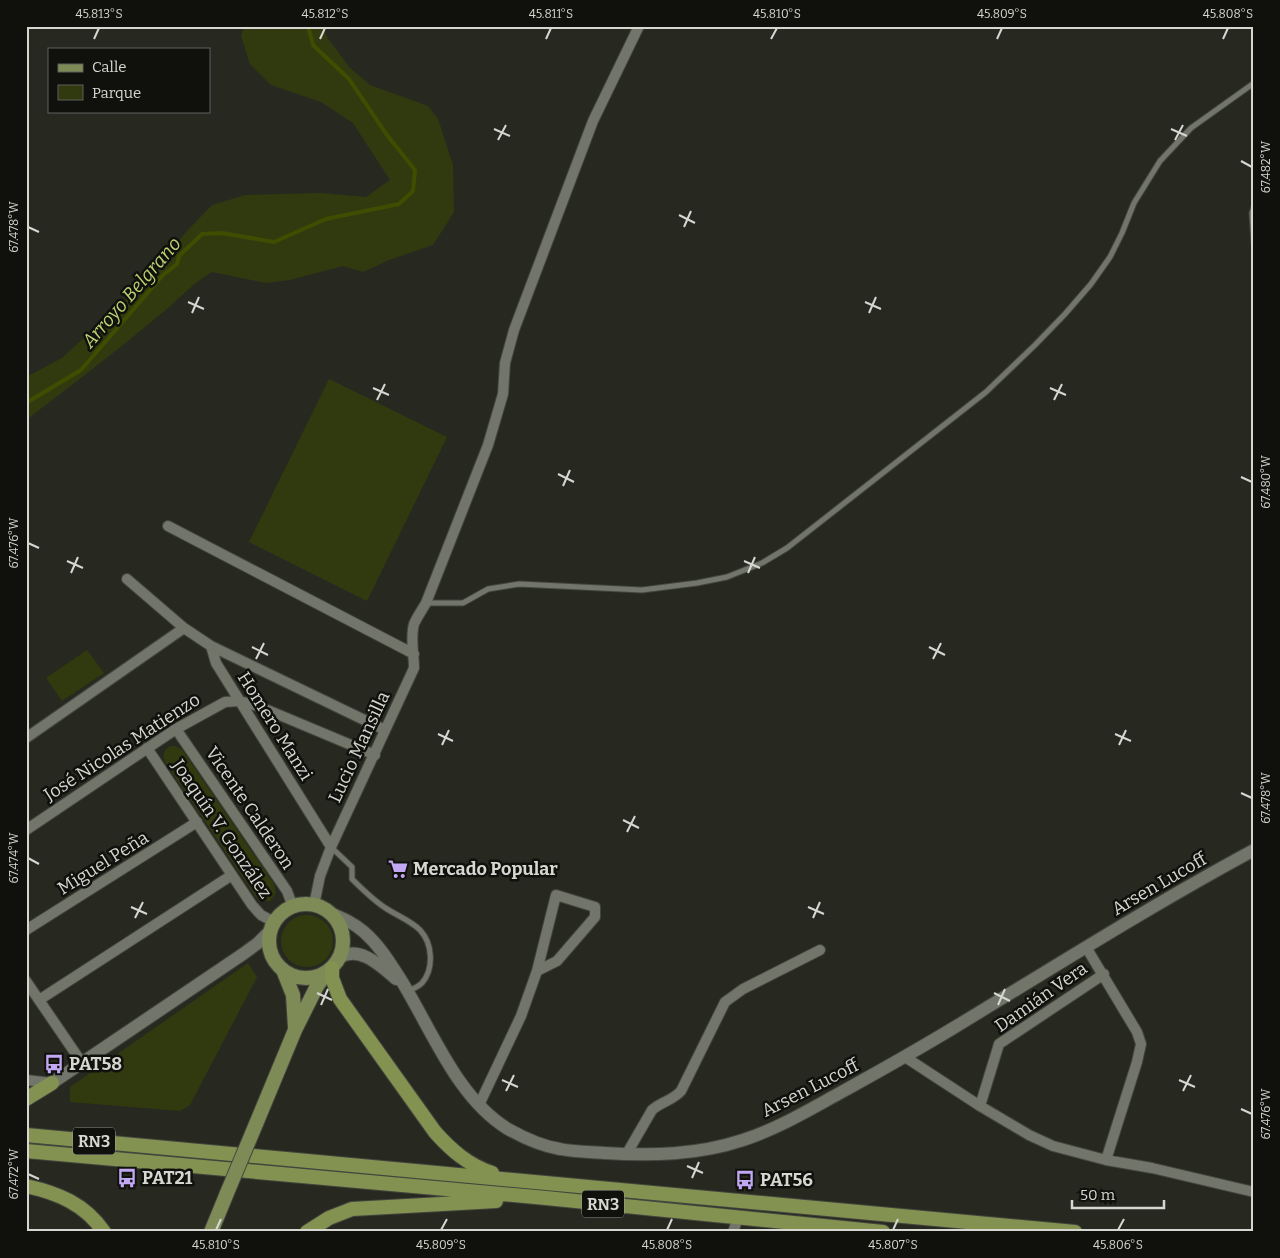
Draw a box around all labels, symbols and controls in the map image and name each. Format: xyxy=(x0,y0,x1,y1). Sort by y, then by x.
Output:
text: 45.813°S xyxy=(75,7,123,21)
text: 45.812°S xyxy=(302,7,348,21)
text: 45.811°S xyxy=(529,7,573,21)
text: 45.810°S xyxy=(753,7,801,21)
text: 45.809°S xyxy=(977,7,1027,21)
text: 45.808°S xyxy=(1203,7,1253,21)
legend xyxy=(48,48,210,112)
text: Calle xyxy=(92,58,126,76)
text: Parque xyxy=(92,84,141,102)
text: 67.482°W xyxy=(1259,140,1273,193)
text: 67.478°W xyxy=(7,201,21,253)
water label: Arroyo Belgrano xyxy=(76,232,186,353)
text: 67.480°W xyxy=(1259,455,1273,509)
text: 67.476°W xyxy=(7,517,21,569)
street label: Homero Manzi xyxy=(233,668,317,784)
street label: José Nicolas Matienzo xyxy=(39,688,204,806)
street label: Lucio Mansilla xyxy=(324,688,394,806)
street label: Vicente Calderon xyxy=(201,743,299,874)
street label: Joaquín V. González xyxy=(167,754,277,903)
text: 67.478°W xyxy=(1259,772,1273,824)
street label: Miguel Peña xyxy=(54,826,153,900)
text: 67.474°W xyxy=(7,832,21,883)
street label: Arsen Lucoff xyxy=(1108,847,1212,920)
supermarket icon: Mercado Popular xyxy=(387,858,409,880)
place label: Mercado Popular xyxy=(413,858,558,880)
street label: Damián Vera xyxy=(991,957,1092,1037)
bus stop icon: PAT58 xyxy=(43,1053,65,1075)
place label: PAT58 xyxy=(69,1053,122,1075)
street label: Arsen Lucoff xyxy=(758,1053,864,1122)
text: 67.476°W xyxy=(1259,1088,1273,1140)
road number: RN3 xyxy=(73,1128,115,1154)
text: 67.472°W xyxy=(7,1148,21,1200)
bus stop icon: PAT21 xyxy=(116,1167,138,1189)
place label: PAT21 xyxy=(142,1167,193,1189)
bus stop icon: PAT56 xyxy=(734,1169,756,1191)
place label: PAT56 xyxy=(760,1169,813,1191)
scale bar xyxy=(1072,1178,1165,1210)
text: 50 m xyxy=(1080,1186,1116,1204)
road number: RN3 xyxy=(582,1190,624,1218)
text: 45.810°S xyxy=(192,1238,240,1252)
text: 45.809°S xyxy=(416,1238,466,1252)
text: 45.808°S xyxy=(642,1238,692,1252)
text: 45.807°S xyxy=(868,1238,918,1252)
text: 45.806°S xyxy=(1093,1238,1143,1252)

